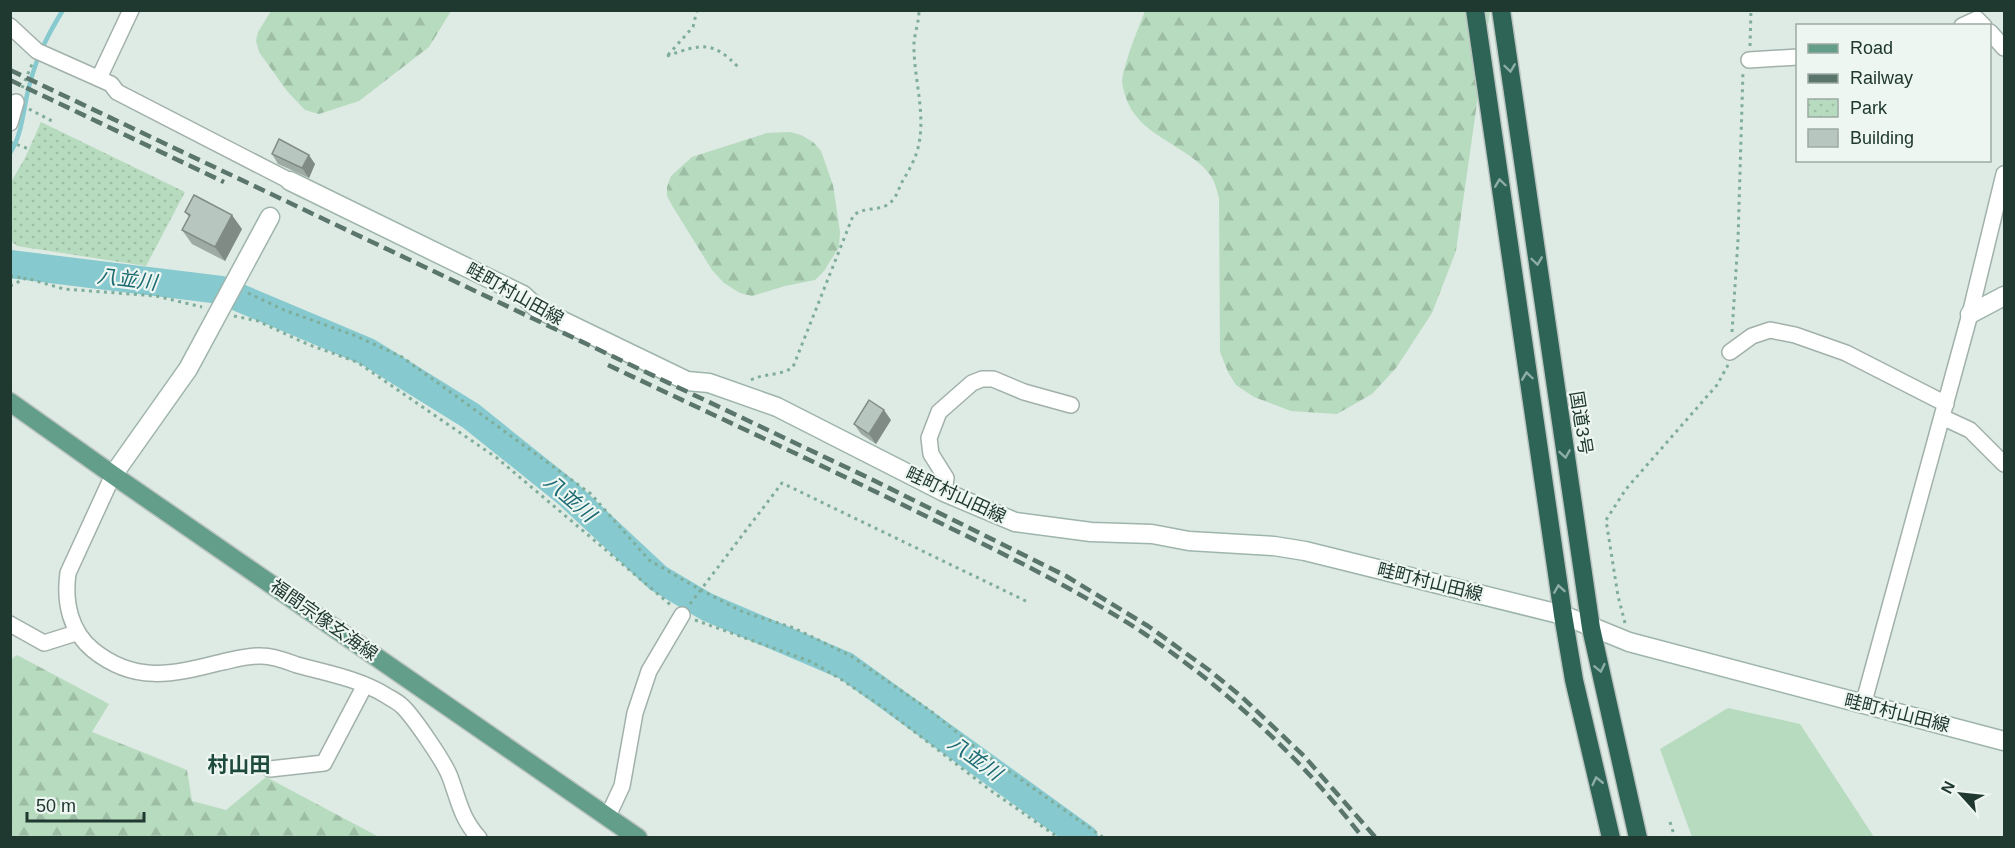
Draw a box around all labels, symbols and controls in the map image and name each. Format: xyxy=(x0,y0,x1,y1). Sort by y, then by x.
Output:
legend xyxy=(1796,24,1991,162)
text: Road xyxy=(1850,38,1893,58)
one-way arrow xyxy=(1503,64,1515,73)
text: Railway xyxy=(1850,68,1913,88)
text: Park xyxy=(1850,98,1888,118)
text: Building xyxy=(1850,128,1914,148)
one-way arrow xyxy=(1495,178,1507,187)
one-way arrow xyxy=(1531,257,1543,266)
street label: 畦町村山田線 xyxy=(463,259,567,329)
water label: 八並川 xyxy=(96,264,160,294)
one-way arrow xyxy=(1521,371,1533,380)
street label: 国道3号 xyxy=(1566,390,1596,456)
one-way arrow xyxy=(1558,449,1571,459)
street label: 畦町村山田線 xyxy=(903,463,1009,527)
water label: 八並川 xyxy=(540,470,601,527)
street label: 畦町村山田線 xyxy=(1375,559,1485,605)
street label: 福間宗像玄海線 xyxy=(267,576,381,664)
one-way arrow xyxy=(1553,585,1565,594)
one-way arrow xyxy=(1592,662,1605,672)
street label: 畦町村山田線 xyxy=(1842,690,1952,736)
water label: 八並川 xyxy=(944,731,1007,786)
district label: 村山田 xyxy=(208,753,271,776)
north arrow xyxy=(1931,764,1991,824)
one-way arrow xyxy=(1591,776,1604,786)
text: N xyxy=(1938,778,1958,796)
scale bar xyxy=(27,785,144,823)
text: 50 m xyxy=(36,796,76,816)

